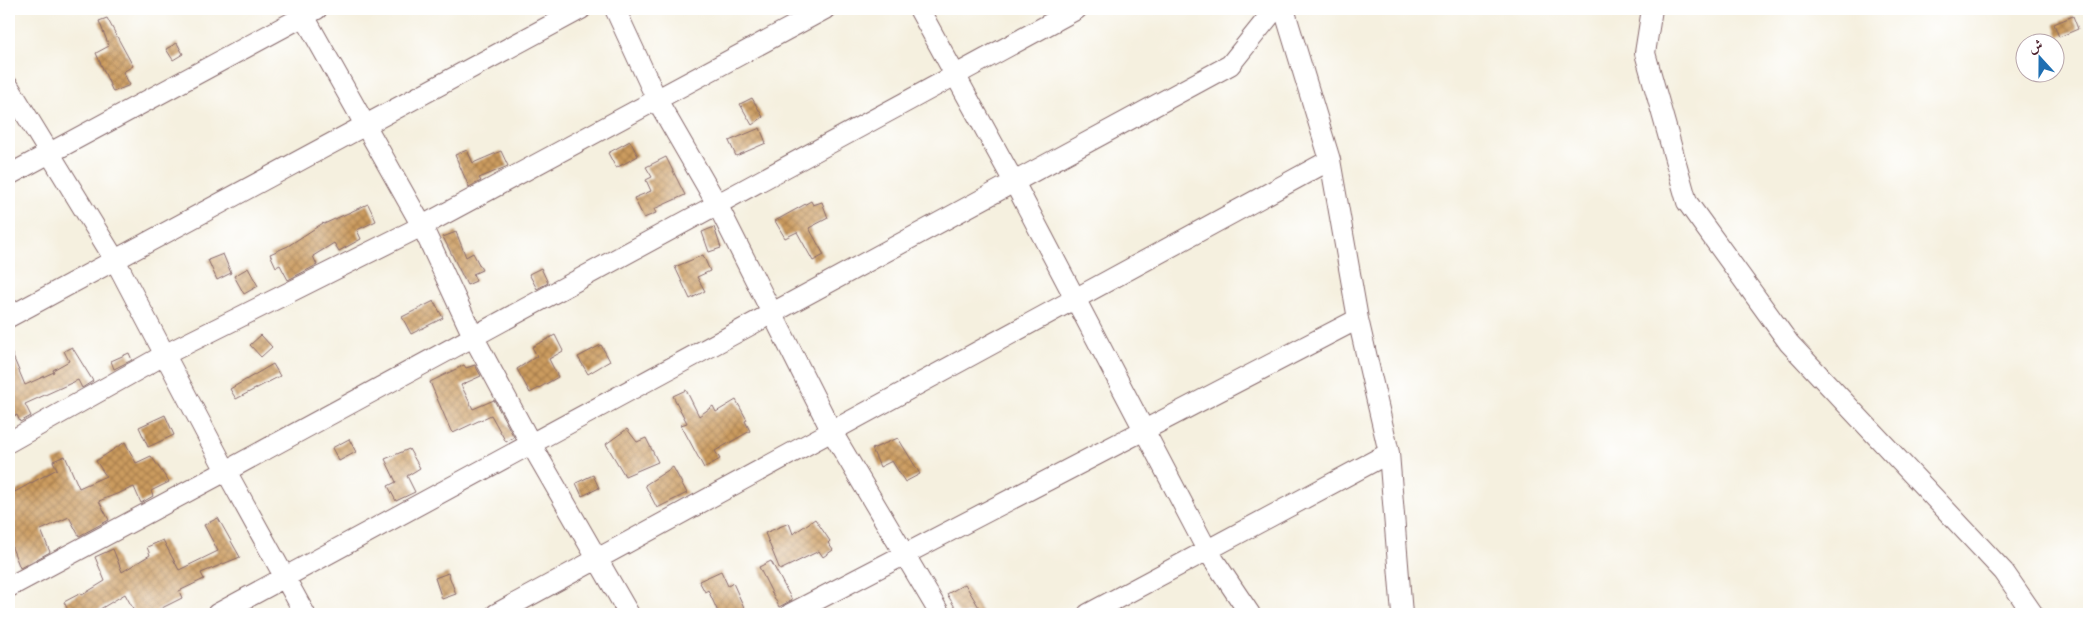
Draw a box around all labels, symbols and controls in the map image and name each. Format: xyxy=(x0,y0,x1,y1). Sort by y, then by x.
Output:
north arrow xyxy=(2016,32,2066,82)
text: ش xyxy=(2026,36,2046,58)

